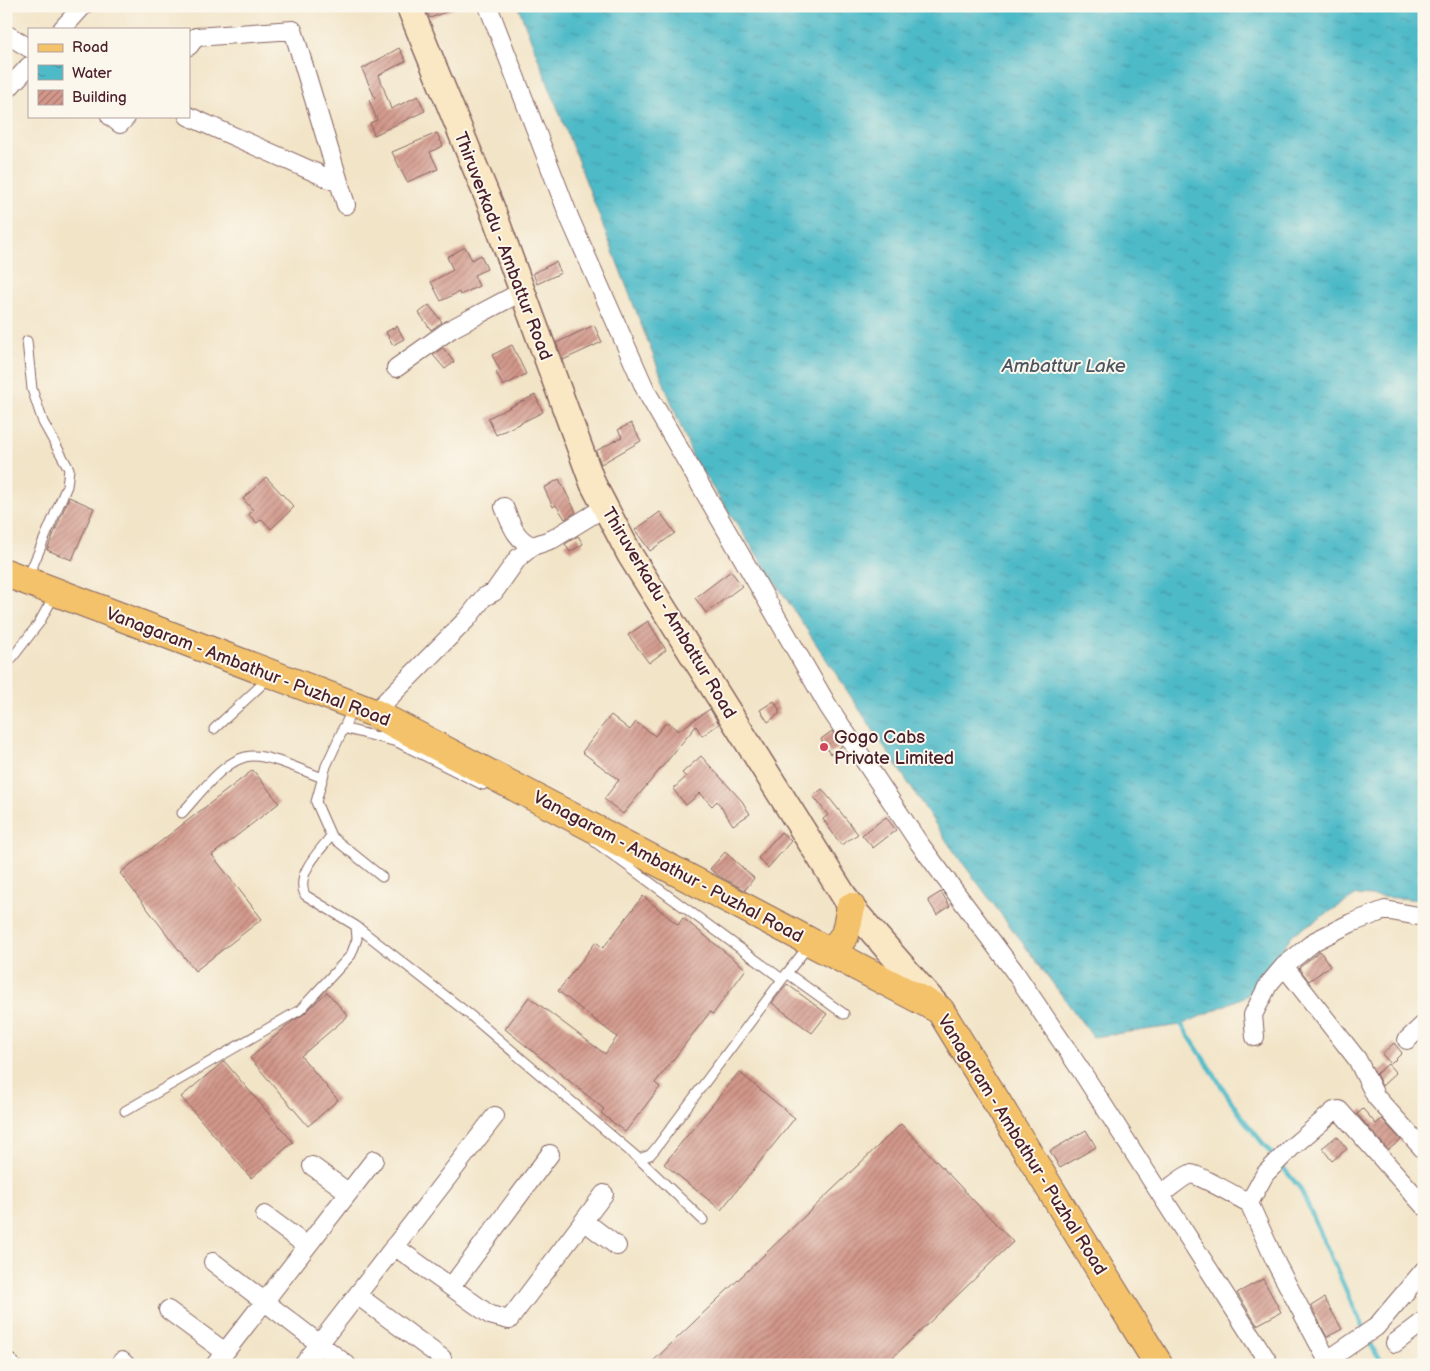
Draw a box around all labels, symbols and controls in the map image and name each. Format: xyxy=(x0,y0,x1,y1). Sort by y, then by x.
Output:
legend xyxy=(28,28,190,118)
text: Road xyxy=(72,38,108,57)
text: Water xyxy=(72,64,112,83)
text: Building xyxy=(72,88,127,107)
street label: Thiruverkadu - Ambattur Road xyxy=(450,129,556,363)
water label: Ambattur Lake xyxy=(1001,355,1126,378)
street label: Thiruverkadu - Ambattur Road xyxy=(597,504,741,722)
street label: Vanagaram - Ambathur - Puzhal Road xyxy=(103,603,393,731)
place label: Gogo Cabs Private Limited xyxy=(834,727,954,769)
marker: Gogo Cabs Private Limited xyxy=(818,741,830,753)
street label: Vanagaram - Ambathur - Puzhal Road xyxy=(529,787,807,947)
street label: Vanagaram - Ambathur - Puzhal Road xyxy=(933,1011,1111,1279)

